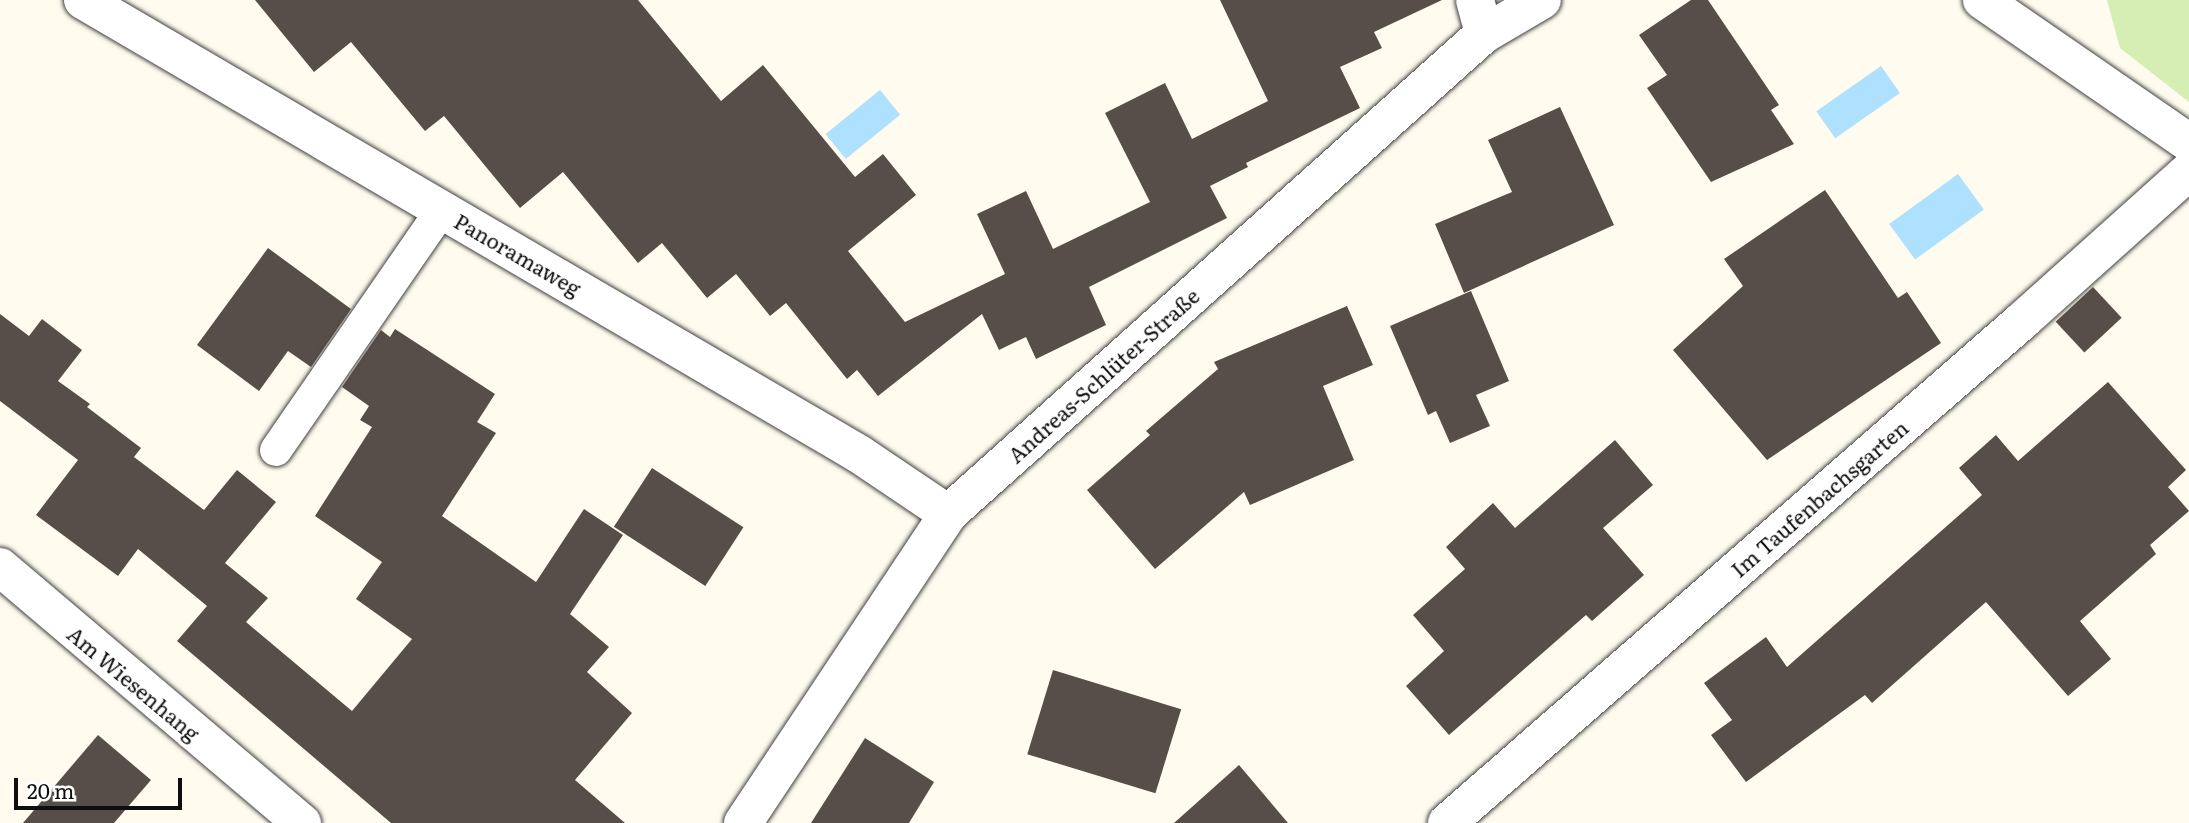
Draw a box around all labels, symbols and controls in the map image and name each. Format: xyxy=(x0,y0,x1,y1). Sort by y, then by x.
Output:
street label: Panoramaweg xyxy=(450,208,586,300)
street label: Andreas-Schlüter-Straße xyxy=(1002,283,1204,467)
street label: Im Taufenbachsgarten xyxy=(1725,414,1913,582)
street label: Am Wiesenhang xyxy=(63,621,205,745)
scale bar xyxy=(18,764,186,808)
text: 20 m xyxy=(27,774,74,805)

